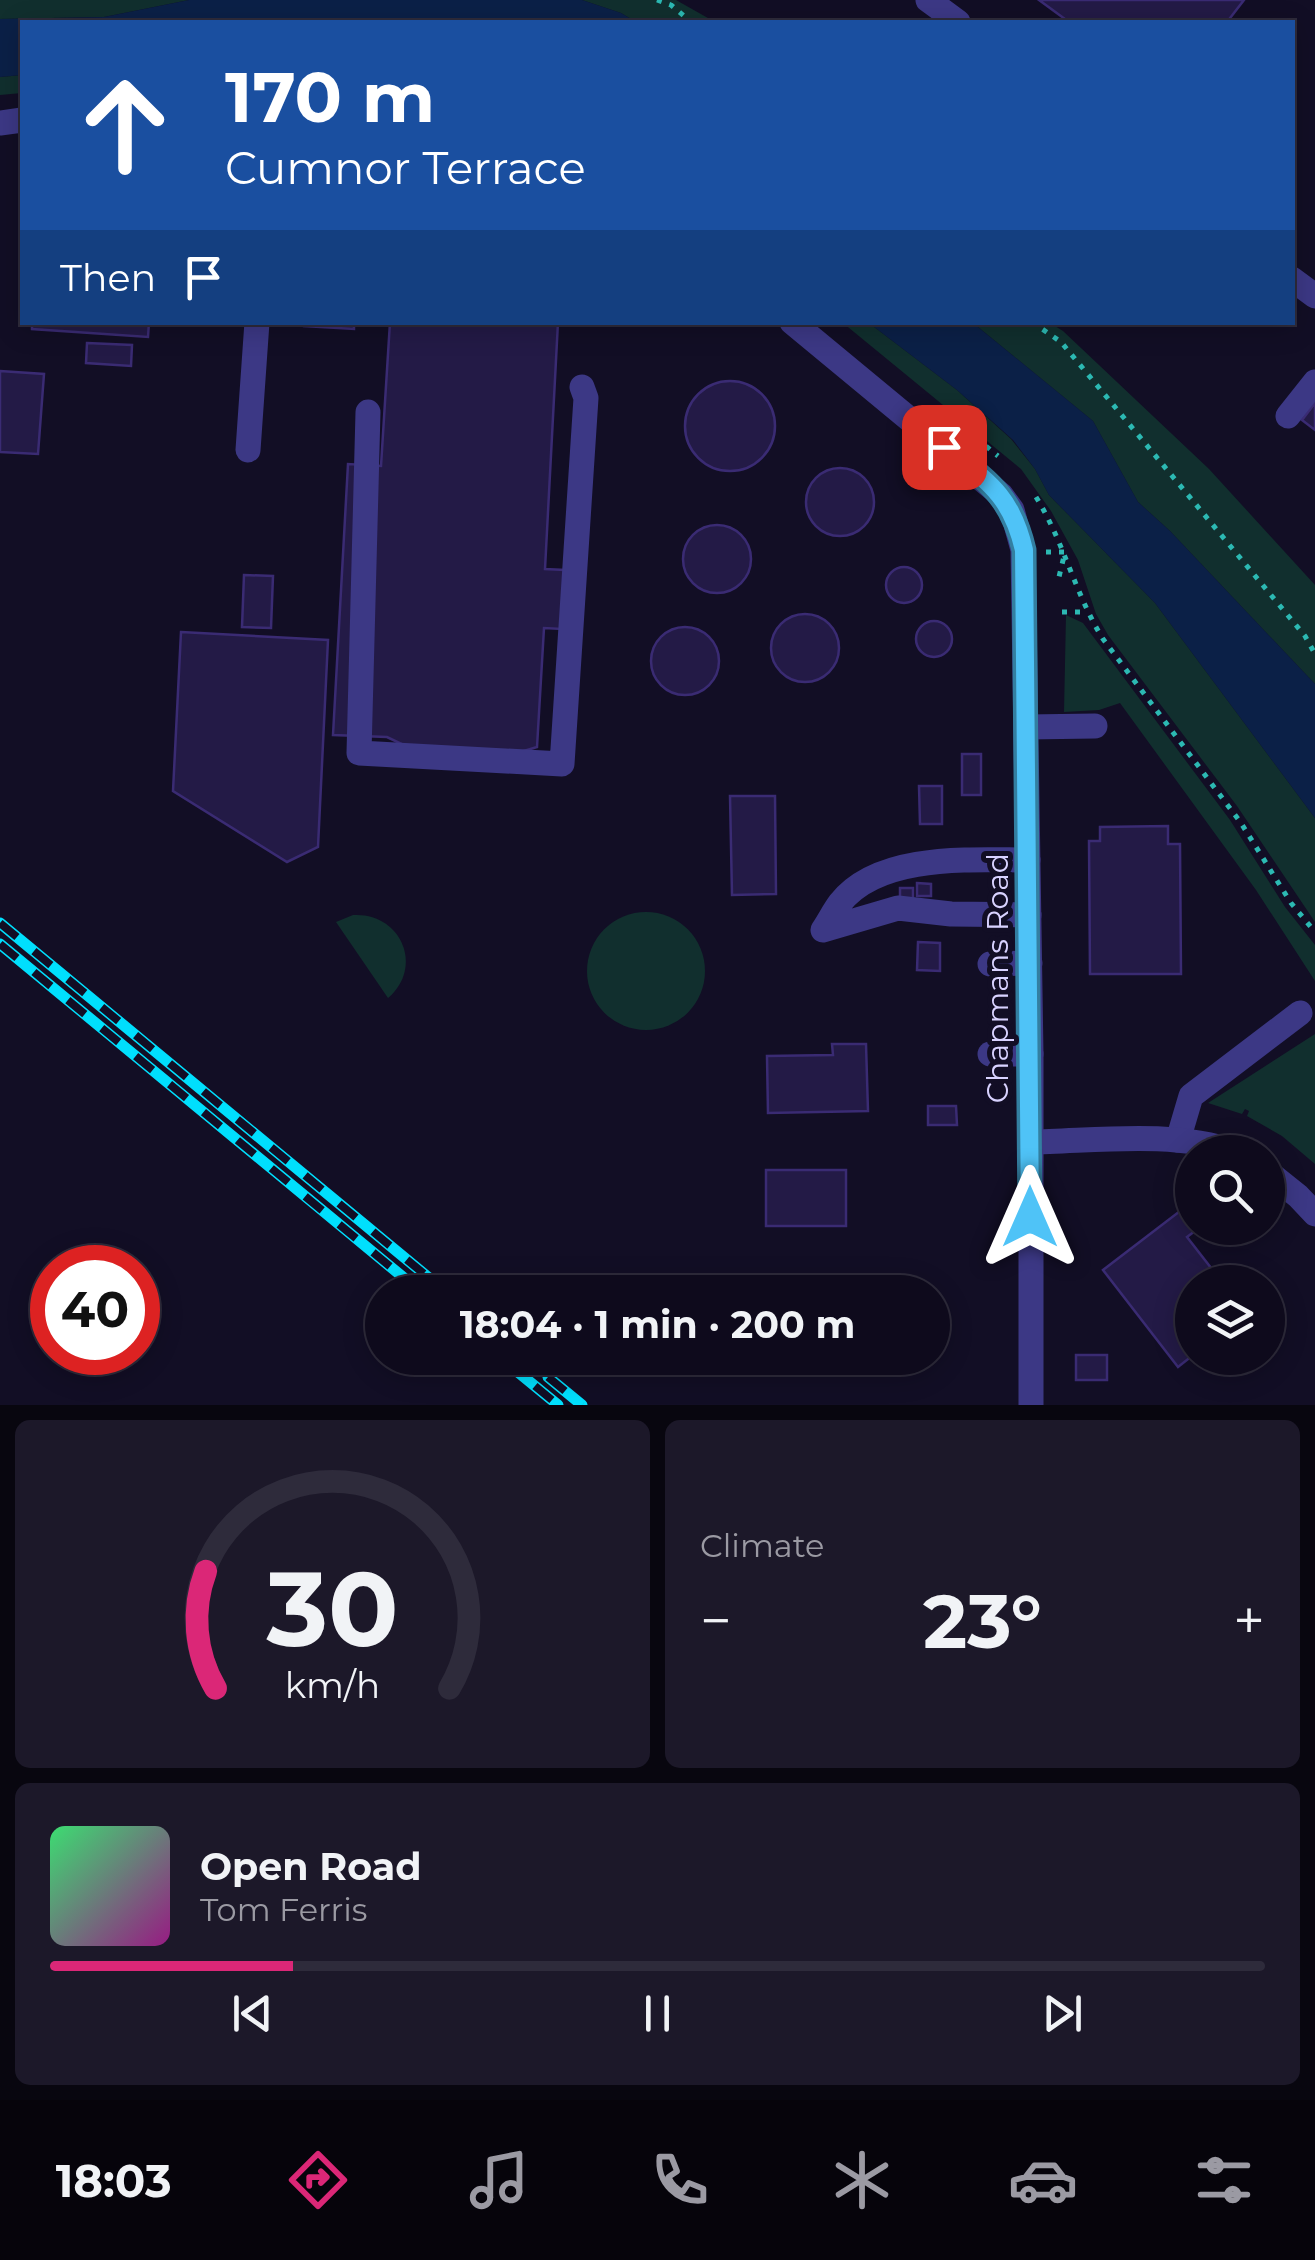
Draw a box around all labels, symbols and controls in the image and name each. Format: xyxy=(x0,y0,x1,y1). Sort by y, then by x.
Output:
text: 170 m xyxy=(225,54,435,140)
icon: ahead xyxy=(60,60,190,190)
text: Cumnor Terrace xyxy=(225,140,586,195)
icon: arrive xyxy=(176,250,231,305)
text: Then xyxy=(60,254,156,301)
pin xyxy=(902,405,987,490)
icon: arrive xyxy=(917,420,972,475)
street label: Chapmans Road xyxy=(979,853,1016,1103)
map controls xyxy=(1175,1135,1285,1375)
button: search xyxy=(1175,1135,1285,1245)
position arrow xyxy=(978,1165,1082,1269)
speed limit sign: 40 xyxy=(30,1245,160,1375)
button: layers xyxy=(1175,1265,1285,1375)
text: 18:04 · 1 min · 200 m xyxy=(460,1301,855,1348)
text: Climate xyxy=(700,1526,824,1565)
text: 30 xyxy=(265,1545,399,1672)
text: 23° xyxy=(923,1575,1042,1667)
text: − xyxy=(700,1587,732,1654)
text: + xyxy=(1233,1587,1265,1654)
text: km/h xyxy=(285,1663,380,1707)
text: Open Road xyxy=(200,1843,422,1890)
text: Tom Ferris xyxy=(200,1890,367,1929)
icon: previous xyxy=(225,1986,280,2041)
icon: pause xyxy=(630,1986,685,2041)
icon: next xyxy=(1035,1986,1090,2041)
icon: directions xyxy=(283,2145,353,2215)
icon: music xyxy=(464,2145,534,2215)
icon: phone xyxy=(645,2145,715,2215)
icon: climate xyxy=(827,2145,897,2215)
icon: car xyxy=(1008,2145,1078,2215)
icon: filters xyxy=(1189,2145,1259,2215)
text: 18:03 xyxy=(56,2153,172,2208)

